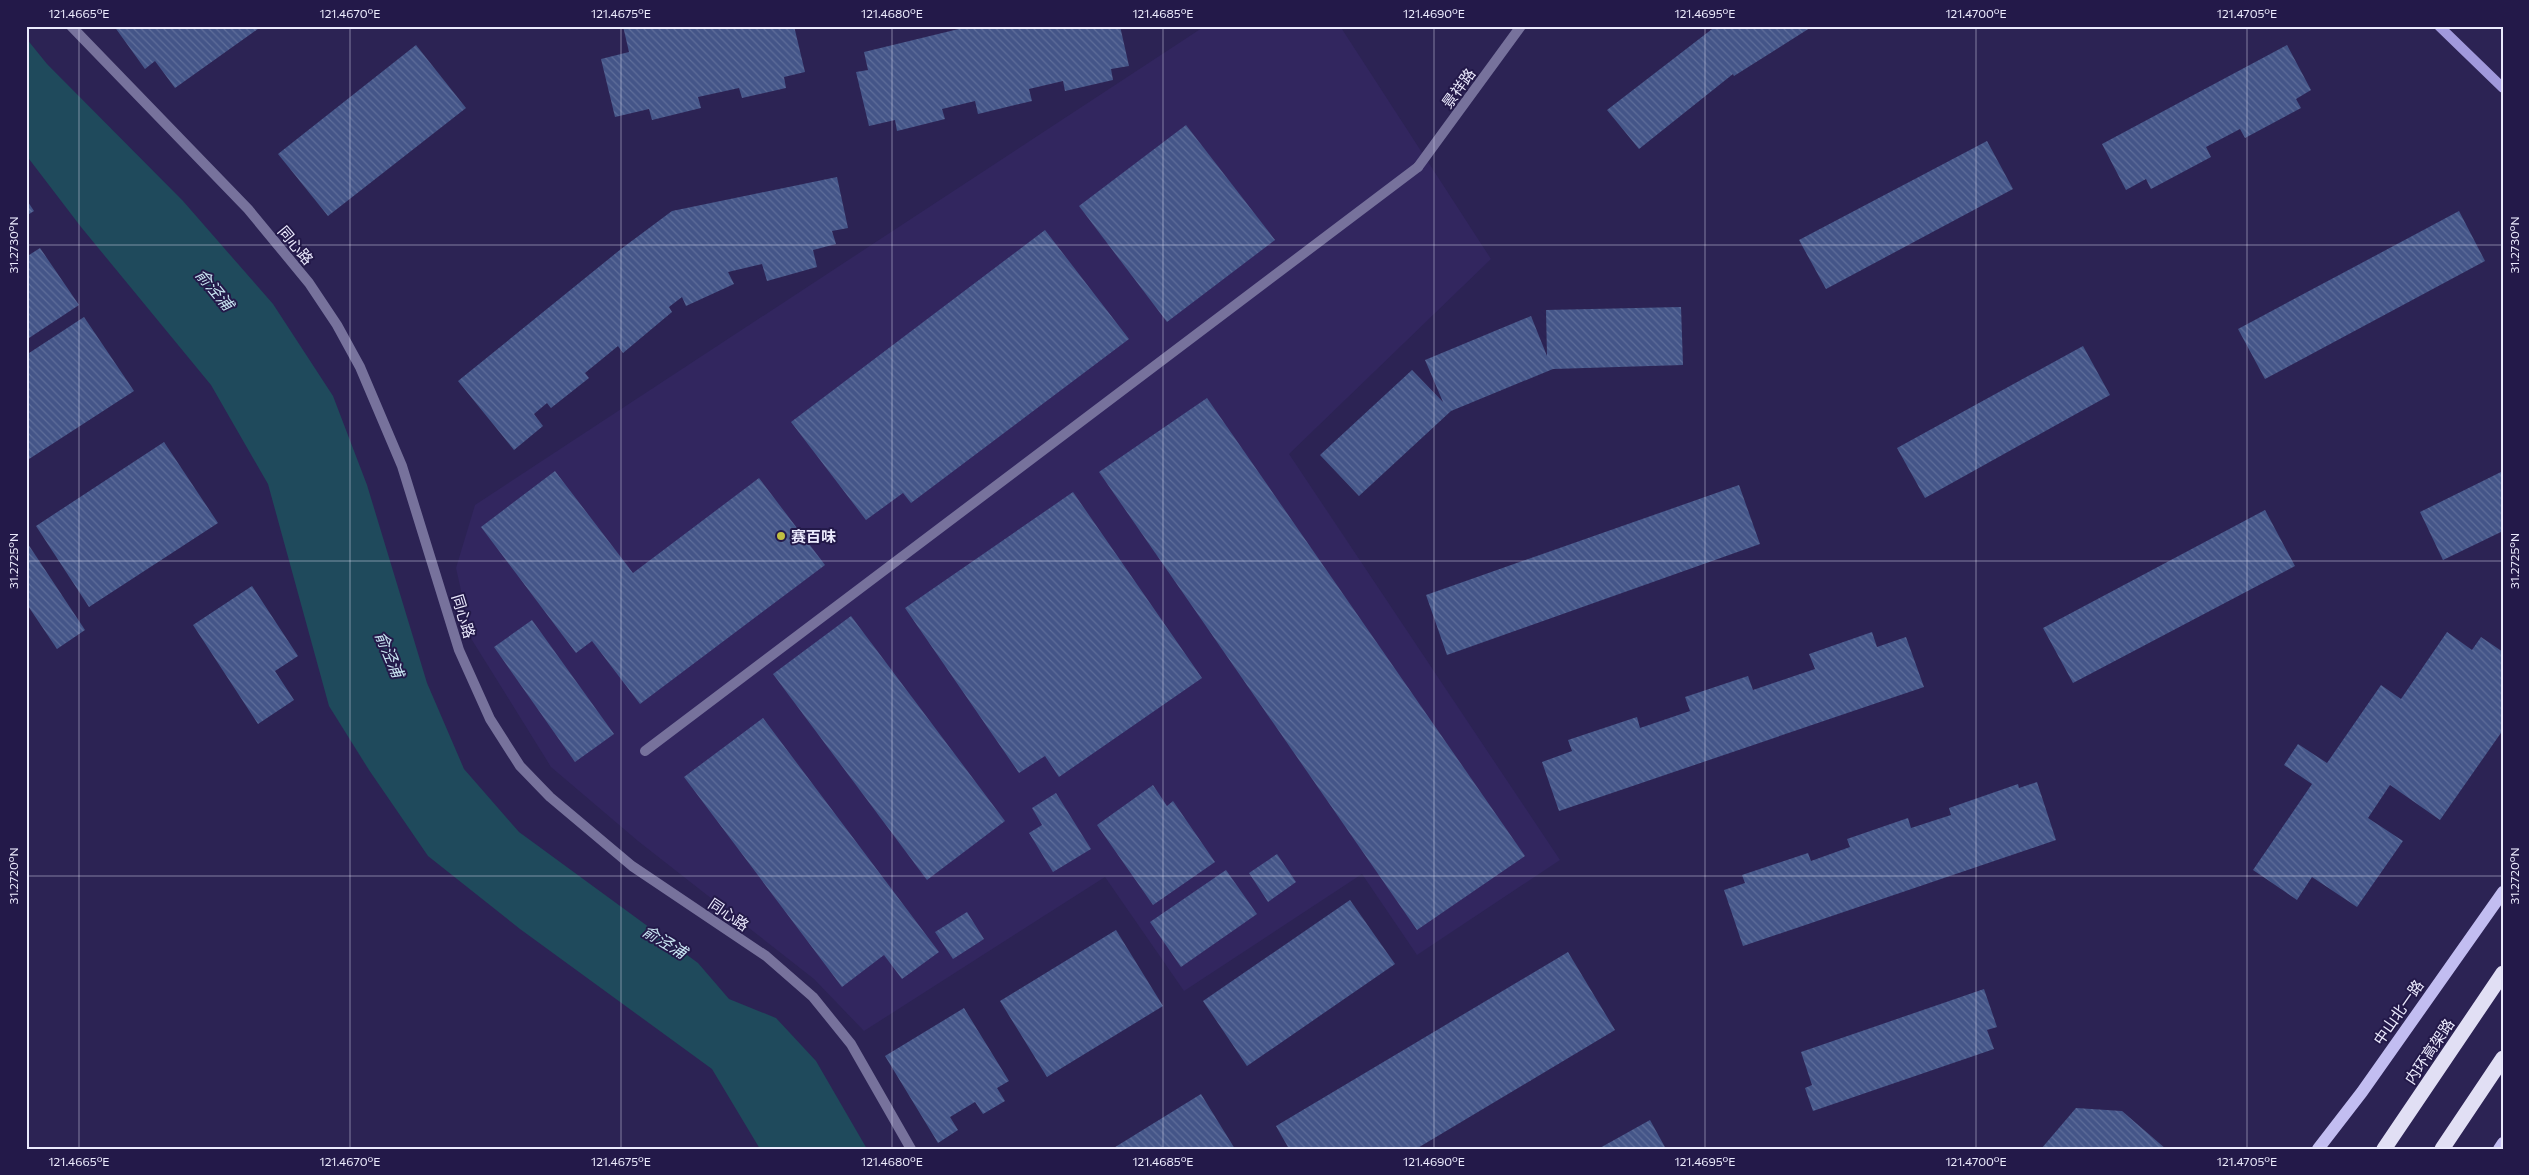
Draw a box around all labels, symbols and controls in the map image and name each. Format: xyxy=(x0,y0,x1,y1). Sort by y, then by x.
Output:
text: 121.4665°E xyxy=(48,6,110,20)
text: 121.4670°E xyxy=(320,6,380,20)
text: 121.4675°E xyxy=(591,6,651,20)
text: 121.4680°E xyxy=(861,6,923,20)
text: 121.4685°E xyxy=(1132,6,1194,20)
text: 121.4690°E xyxy=(1403,6,1465,20)
text: 121.4695°E xyxy=(1675,6,1735,20)
text: 121.4700°E xyxy=(1945,6,2007,20)
text: 121.4705°E xyxy=(2217,6,2277,20)
street label: 景祥路 xyxy=(1437,65,1479,111)
text: 31.2730°N xyxy=(6,216,20,274)
text: 31.2730°N xyxy=(2507,216,2521,274)
street label: 同心路 xyxy=(275,222,317,268)
water label: 俞泾浦 xyxy=(192,265,240,316)
place label: 赛百味 xyxy=(791,527,836,545)
marker: 赛百味 xyxy=(775,530,787,542)
text: 31.2725°N xyxy=(6,533,20,589)
text: 31.2725°N xyxy=(2507,533,2521,589)
street label: 同心路 xyxy=(449,592,479,640)
water label: 俞泾浦 xyxy=(372,628,409,683)
text: 31.2720°N xyxy=(6,848,20,904)
text: 31.2720°N xyxy=(2507,848,2521,904)
street label: 同心路 xyxy=(705,894,753,934)
water label: 俞泾浦 xyxy=(640,920,693,963)
street label: 中山北一路 xyxy=(2369,976,2427,1048)
street label: 内环高架路 xyxy=(2401,1015,2457,1087)
text: 121.4665°E xyxy=(48,1154,110,1168)
text: 121.4670°E xyxy=(320,1154,380,1168)
text: 121.4675°E xyxy=(591,1154,651,1168)
text: 121.4680°E xyxy=(861,1154,923,1168)
text: 121.4685°E xyxy=(1132,1154,1194,1168)
text: 121.4690°E xyxy=(1403,1154,1465,1168)
text: 121.4695°E xyxy=(1675,1154,1735,1168)
text: 121.4700°E xyxy=(1945,1154,2007,1168)
text: 121.4705°E xyxy=(2217,1154,2277,1168)

